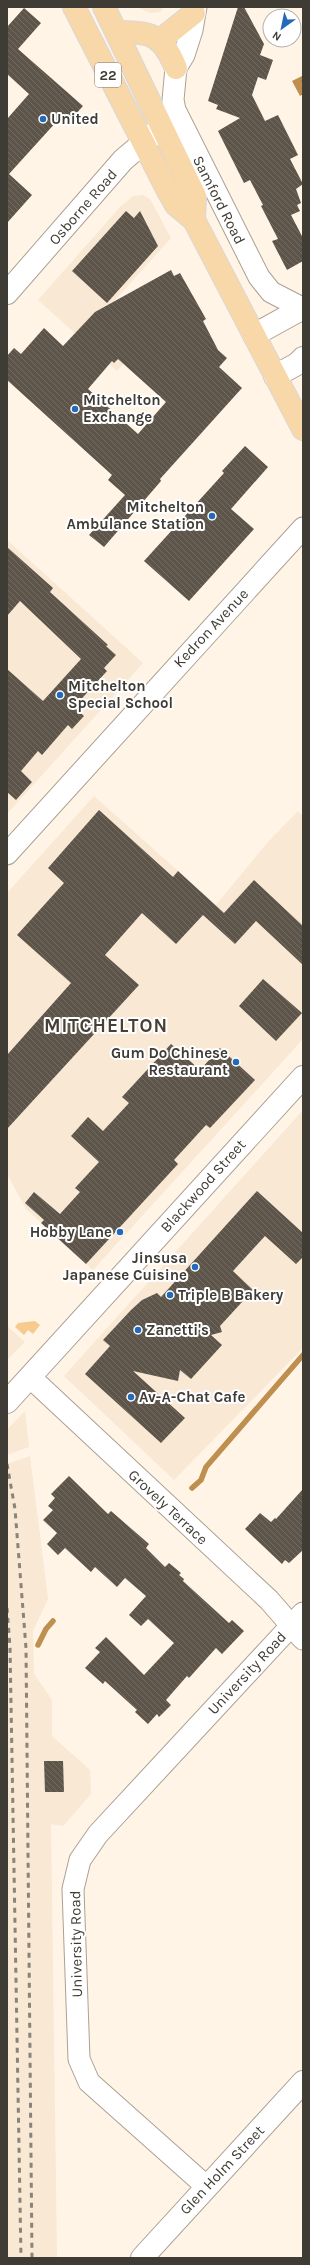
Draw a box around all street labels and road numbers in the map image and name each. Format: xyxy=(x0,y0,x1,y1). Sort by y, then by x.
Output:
road number: 22 xyxy=(95,63,121,87)
street label: Samford Road xyxy=(189,153,249,247)
street label: Osborne Road xyxy=(45,165,121,249)
street label: Kedron Avenue xyxy=(170,585,252,671)
street label: Blackwood Street xyxy=(157,1136,250,1236)
street label: Grovely Terrace xyxy=(125,1466,211,1548)
street label: University Road xyxy=(204,1628,290,1718)
street label: University Road xyxy=(66,1890,86,1998)
street label: Glen Holm Street xyxy=(176,2121,268,2218)

